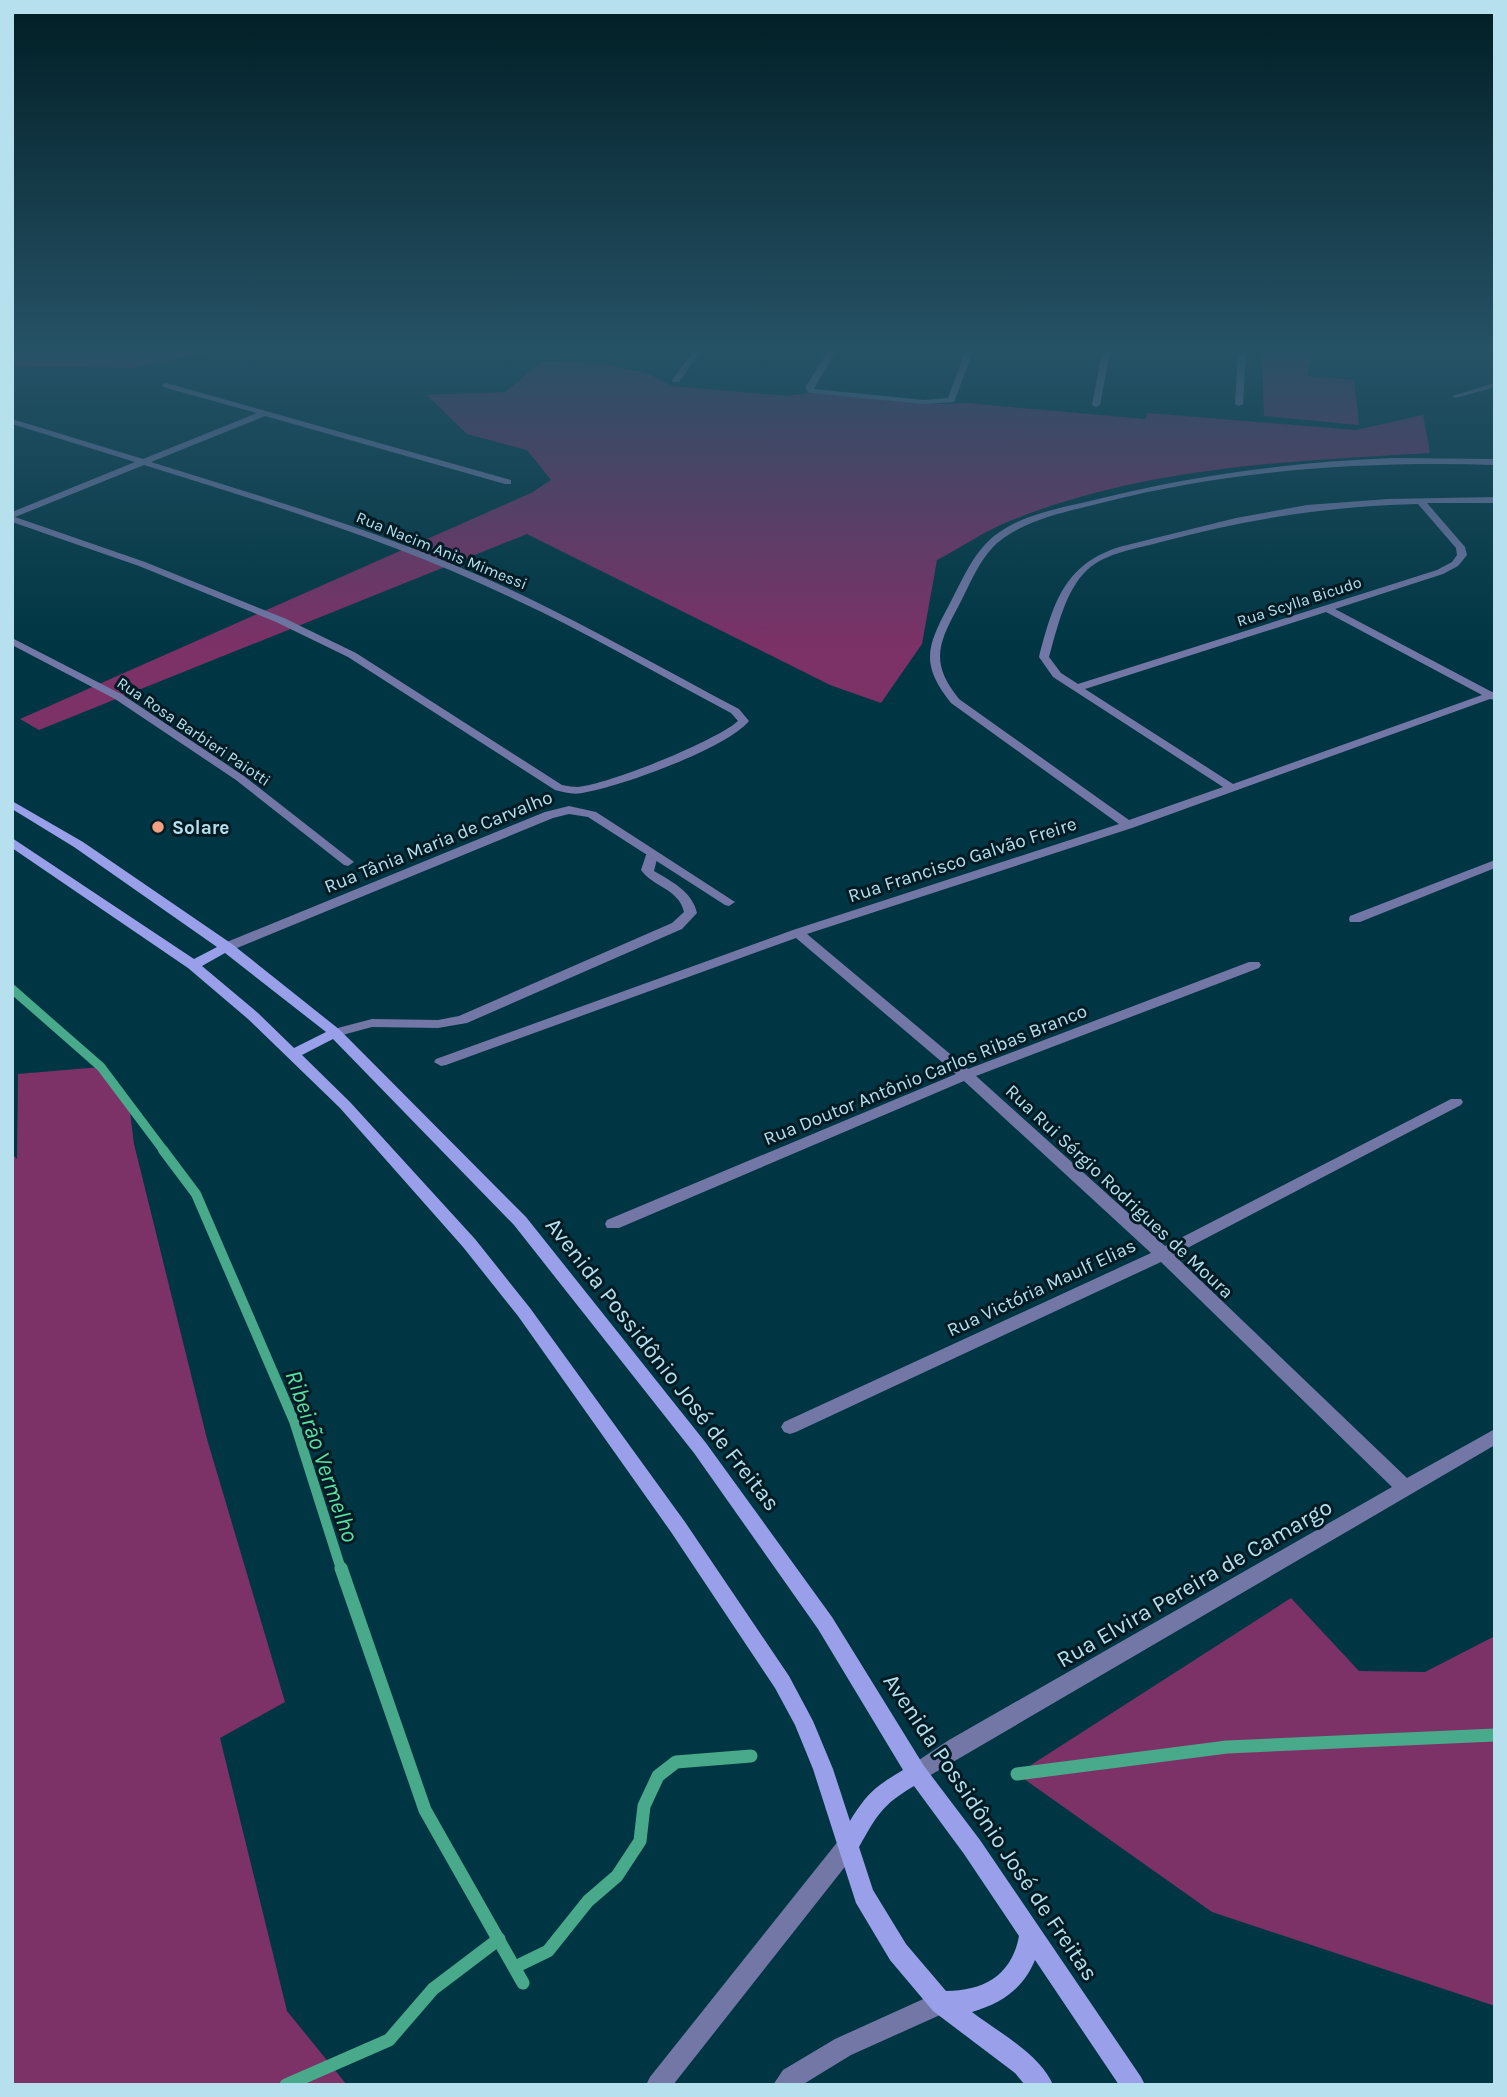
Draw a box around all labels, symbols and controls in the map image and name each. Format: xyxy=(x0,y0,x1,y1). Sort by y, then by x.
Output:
street label: Rua Nacim Anis Mimessi xyxy=(354,507,530,593)
street label: Rua Scylla Bicudo xyxy=(1234,572,1364,631)
street label: Rua Rosa Barbieri Paiotti xyxy=(113,673,274,790)
street label: Rua Tânia Maria de Carvalho xyxy=(321,786,556,898)
street label: Rua Francisco Galvão Freire xyxy=(845,813,1079,907)
place label: Solare xyxy=(172,817,229,839)
marker: Solare xyxy=(150,819,166,835)
street label: Rua Doutor Antônio Carlos Ribas Branco xyxy=(760,1000,1090,1150)
street label: Rua Rui Sérgio Rodrigues de Moura xyxy=(1001,1080,1238,1303)
street label: Avenida Possidônio José de Freitas xyxy=(540,1212,785,1516)
street label: Rua Victória Maulf Elias xyxy=(944,1234,1139,1341)
water label: Ribeirão Vermelho xyxy=(279,1366,365,1546)
street label: Rua Elvira Pereira de Camargo xyxy=(1052,1493,1337,1674)
street label: Avenida Possidônio José de Freitas xyxy=(878,1669,1104,1986)

